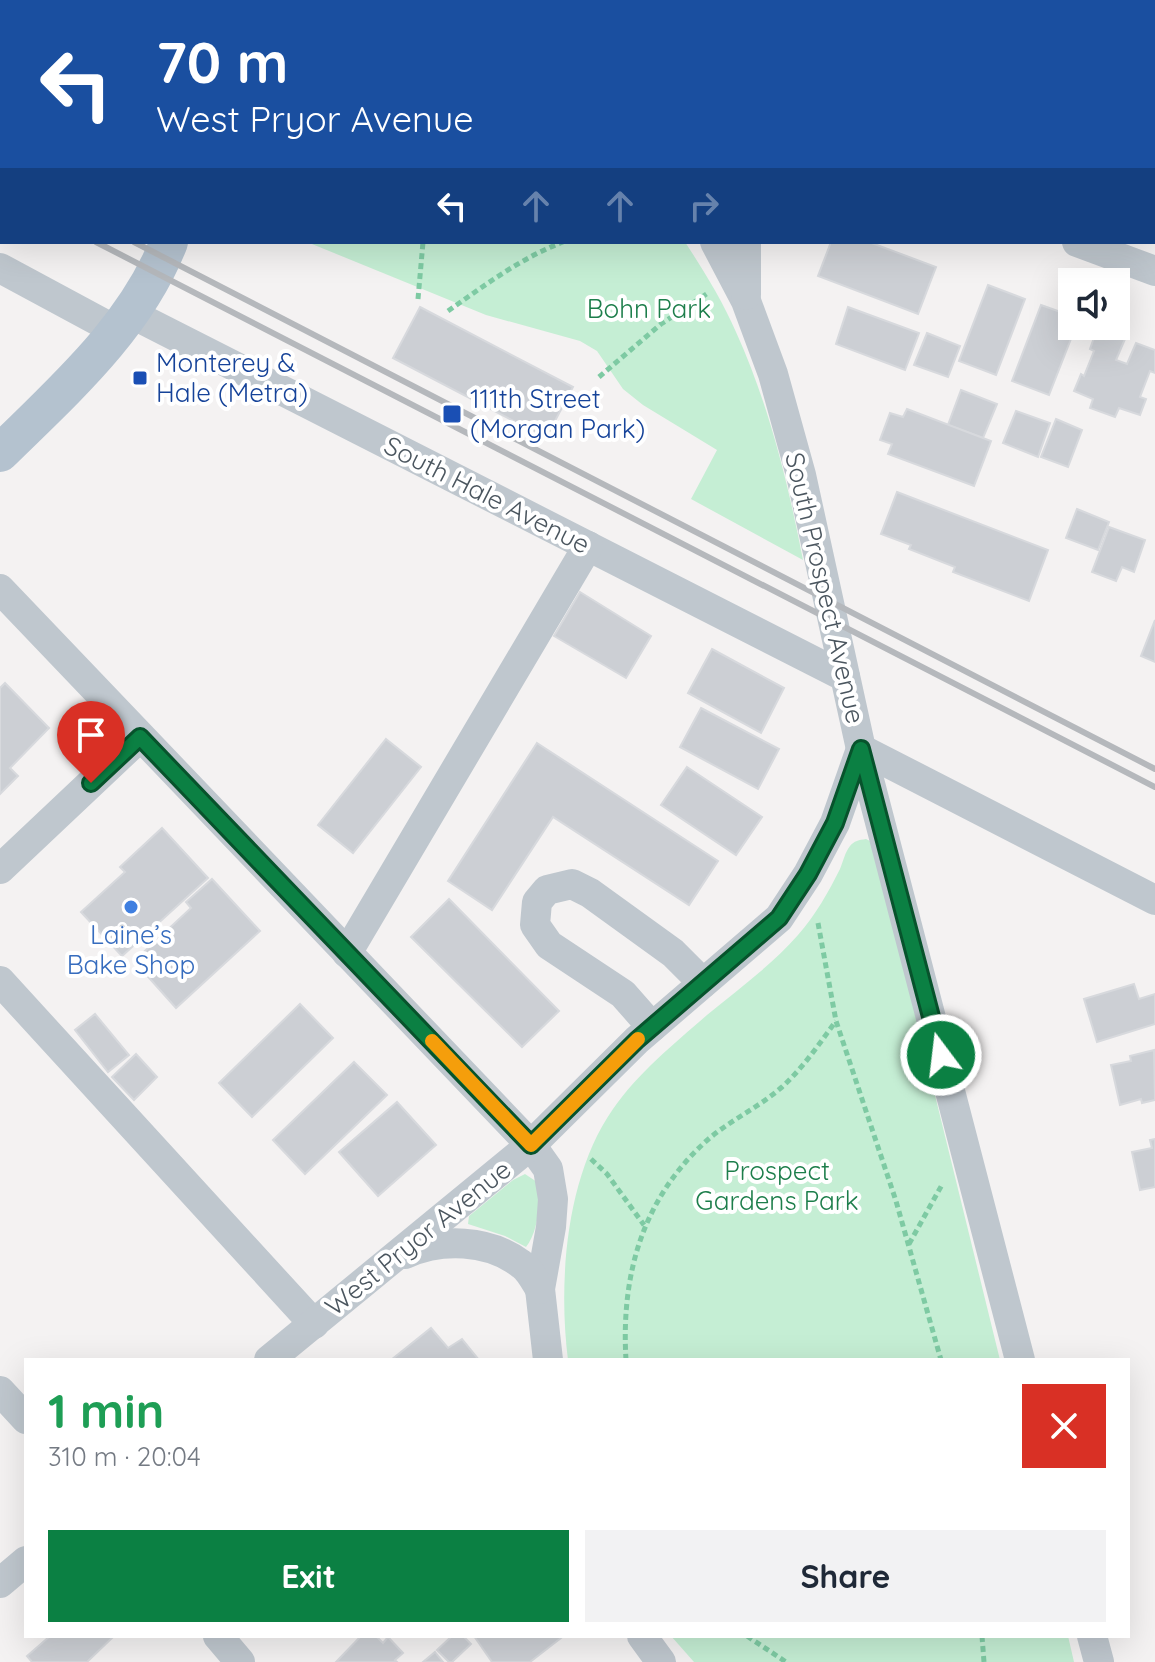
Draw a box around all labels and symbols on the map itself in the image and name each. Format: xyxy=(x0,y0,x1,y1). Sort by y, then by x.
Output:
park label: Bohn Park xyxy=(587,292,711,325)
place label: Monterey & Hale (Metra) xyxy=(156,346,308,409)
marker: Monterey & Hale (Metra) xyxy=(131,369,149,387)
place label: 111th Street (Morgan Park) xyxy=(470,382,645,445)
marker: 111th Street (Morgan Park) xyxy=(441,403,463,425)
street label: South Hale Avenue xyxy=(379,428,596,561)
street label: South Prospect Avenue xyxy=(778,449,873,727)
pin xyxy=(57,701,125,783)
marker: Laine’s Bake Shop xyxy=(122,898,140,916)
place label: Laine’s Bake Shop xyxy=(67,918,195,981)
position arrow xyxy=(899,1013,983,1097)
street label: West Pryor Avenue xyxy=(318,1153,517,1323)
park label: Prospect Gardens Park xyxy=(695,1154,859,1217)

